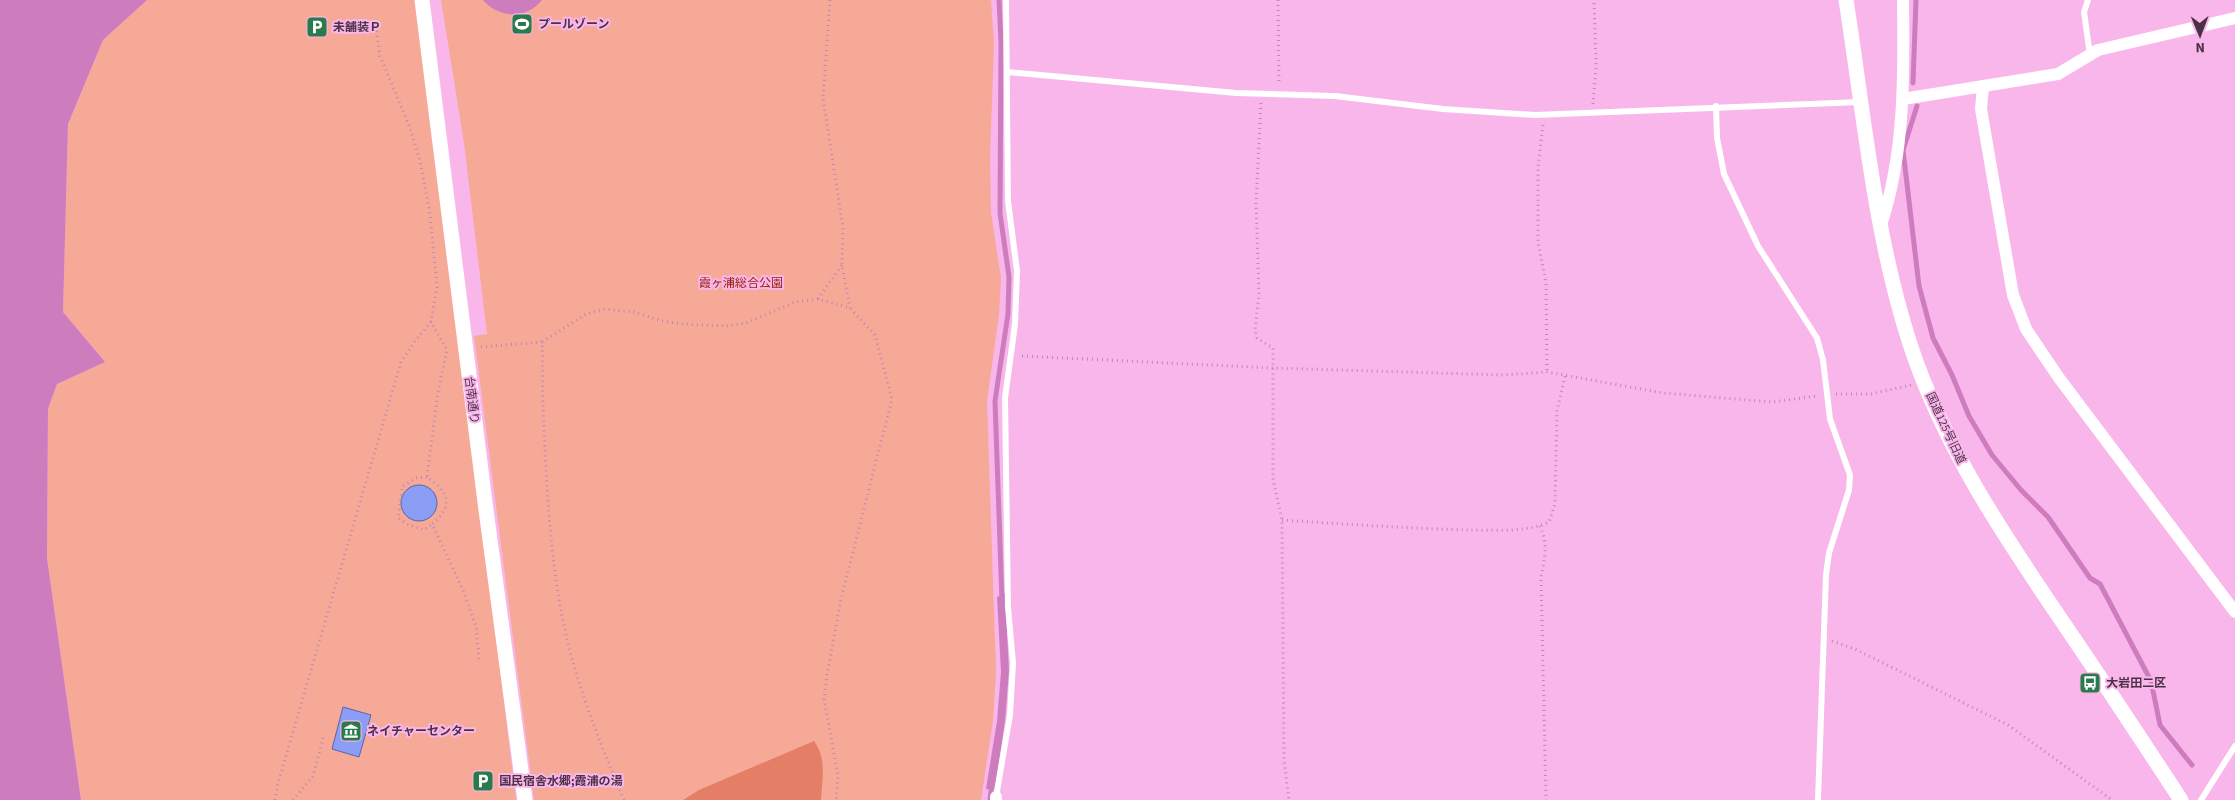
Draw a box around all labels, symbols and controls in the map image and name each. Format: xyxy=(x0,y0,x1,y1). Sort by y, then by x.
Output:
north arrow xyxy=(2175,10,2225,60)
sports icon: プールゾーン xyxy=(510,12,534,36)
parking icon: 未舗装Ｐ xyxy=(305,15,329,39)
place label: プールゾーン xyxy=(538,16,609,33)
place label: 未舗装Ｐ xyxy=(333,19,381,36)
text: N xyxy=(2195,37,2205,57)
park label: 霞ヶ浦総合公園 xyxy=(699,275,783,292)
street label: 台南通り xyxy=(460,375,483,425)
street label: 国道125号旧道 xyxy=(1921,389,1970,467)
bus stop icon: 大岩田二区 xyxy=(2078,671,2102,695)
place label: 大岩田二区 xyxy=(2106,675,2166,692)
museum icon: ネイチャーセンター xyxy=(339,719,363,743)
place label: ネイチャーセンター xyxy=(367,723,475,740)
parking icon: 国民宿舎水郷;霞浦の湯 xyxy=(471,769,495,793)
place label: 国民宿舎水郷;霞浦の湯 xyxy=(499,773,623,790)

